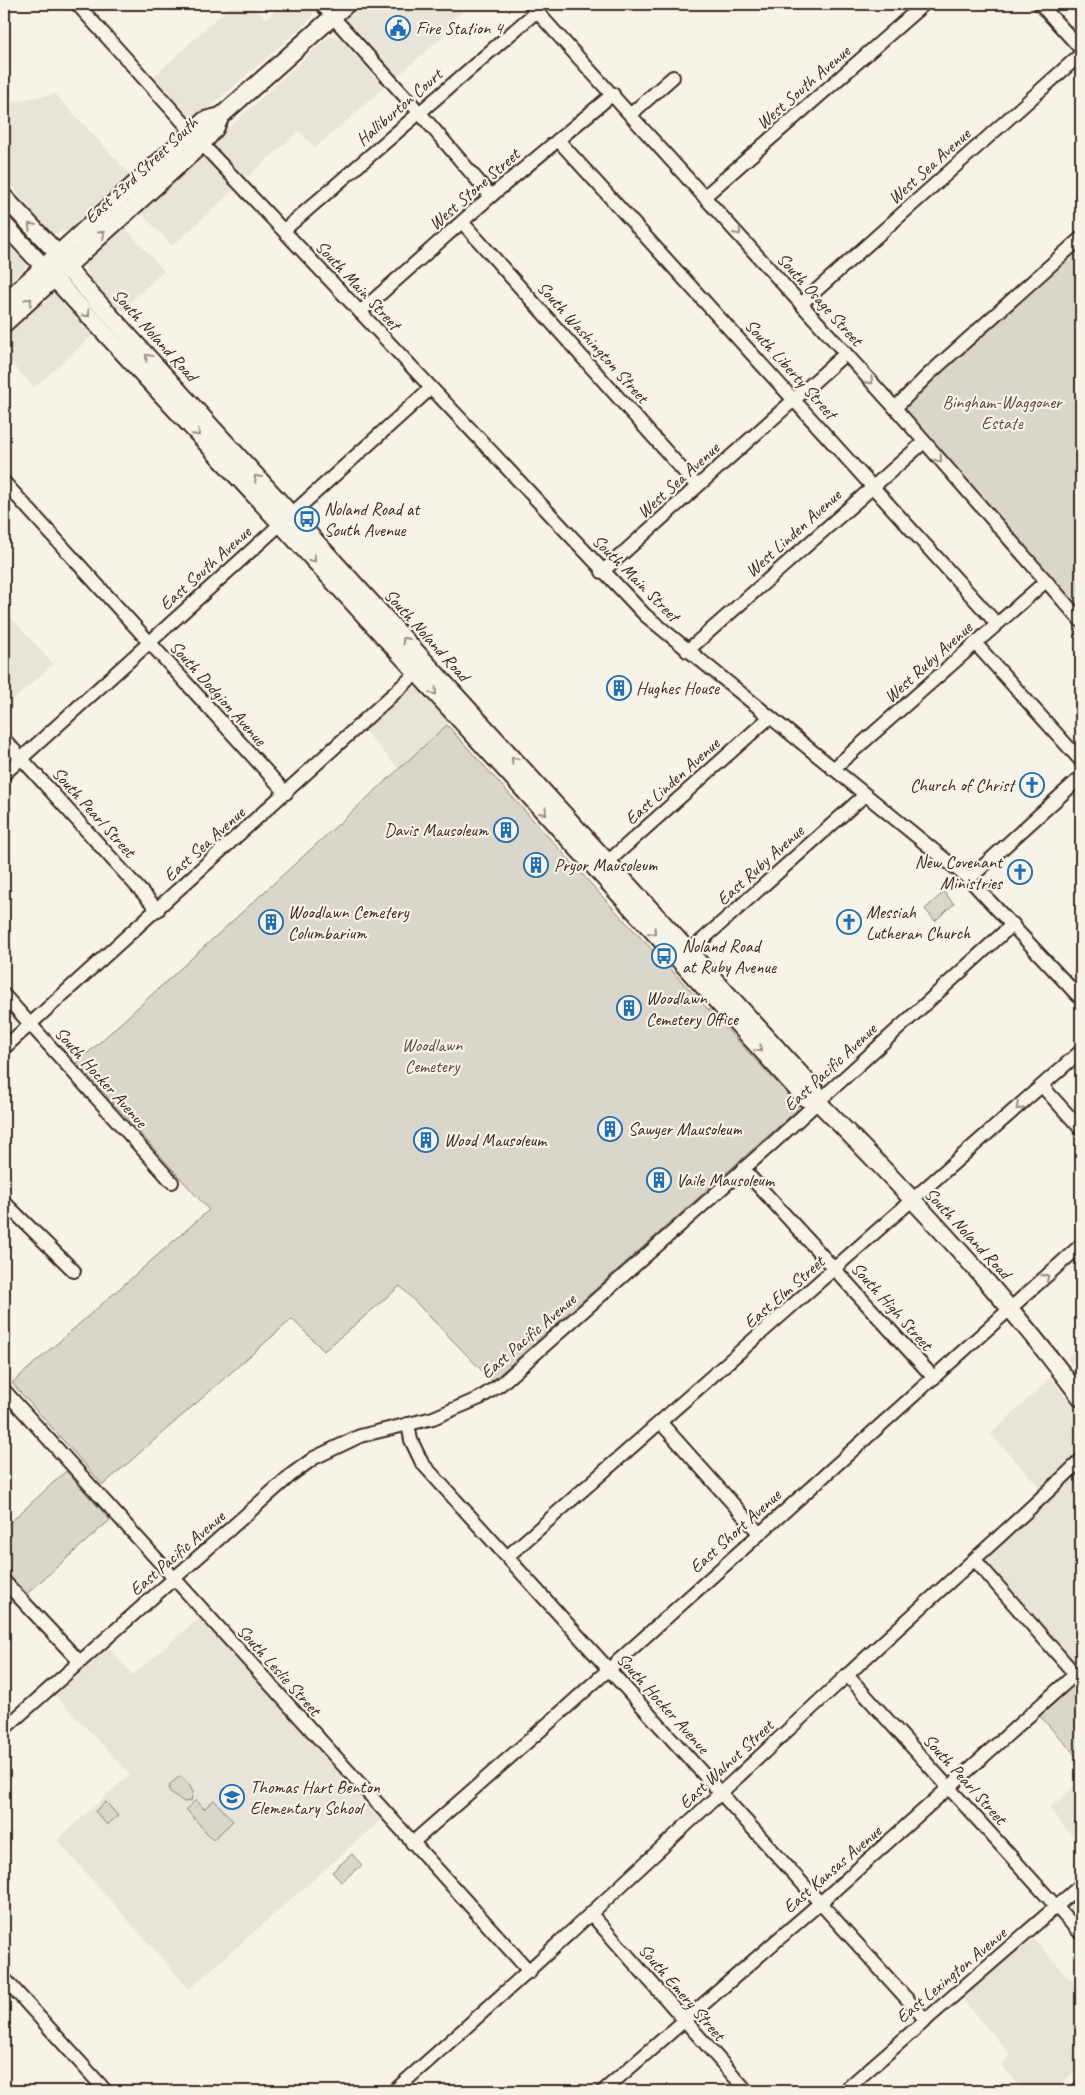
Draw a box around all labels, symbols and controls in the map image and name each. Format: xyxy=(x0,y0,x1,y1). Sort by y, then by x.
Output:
public building icon: Fire Station 4 xyxy=(385,15,411,41)
place label: Fire Station 4 xyxy=(416,17,505,39)
street label: West South Avenue xyxy=(752,39,855,134)
street label: Halliburton Court xyxy=(351,62,448,150)
street label: East 23rd Street South xyxy=(80,111,204,228)
street label: West Sea Avenue xyxy=(883,123,976,209)
street label: West Stone Street xyxy=(424,142,526,234)
one-way arrow xyxy=(28,222,37,231)
one-way arrow xyxy=(732,227,741,236)
one-way arrow xyxy=(97,230,106,239)
street label: South Main Street xyxy=(311,236,407,337)
street label: South Osage Street xyxy=(772,248,869,352)
street label: South Washington Street xyxy=(533,277,655,409)
street label: South Noland Road xyxy=(108,284,204,388)
one-way arrow xyxy=(23,298,32,307)
one-way arrow xyxy=(81,308,90,317)
street label: South Liberty Street xyxy=(740,314,844,426)
one-way arrow xyxy=(145,354,154,363)
one-way arrow xyxy=(864,376,873,385)
park label: Bingham-Waggoner Estate xyxy=(942,391,1064,434)
one-way arrow xyxy=(191,428,200,437)
street label: West Sea Avenue xyxy=(632,437,725,523)
one-way arrow xyxy=(933,453,942,462)
one-way arrow xyxy=(254,474,263,483)
street label: West Linden Avenue xyxy=(741,483,846,582)
place label: Noland Road at South Avenue xyxy=(324,498,421,541)
bus stop icon: Noland Road at South Avenue xyxy=(294,506,320,532)
street label: East South Avenue xyxy=(155,520,256,615)
street label: South Main Street xyxy=(588,530,686,628)
one-way arrow xyxy=(307,553,316,562)
street label: South Noland Road xyxy=(380,584,476,688)
street label: West Ruby Avenue xyxy=(879,616,977,707)
street label: South Dodgion Avenue xyxy=(165,636,272,751)
one-way arrow xyxy=(402,637,411,646)
building icon: Hughes House xyxy=(606,675,632,701)
place label: Hughes House xyxy=(636,677,720,699)
one-way arrow xyxy=(428,686,437,695)
street label: East Linden Avenue xyxy=(620,732,725,829)
one-way arrow xyxy=(511,757,520,766)
street label: South Pearl Street xyxy=(48,762,142,863)
church icon: Church of Christ xyxy=(1019,772,1045,798)
place label: Church of Christ xyxy=(910,774,1017,796)
street label: East Sea Avenue xyxy=(159,801,250,886)
one-way arrow xyxy=(538,806,547,815)
building icon: Davis Mausoleum xyxy=(493,817,519,843)
place label: Davis Mausoleum xyxy=(384,819,489,841)
street label: East Ruby Avenue xyxy=(712,819,809,910)
place label: New Covenant Ministries xyxy=(915,851,1004,894)
building icon: Pryor Mausoleum xyxy=(523,852,549,878)
place label: Pryor Mausoleum xyxy=(554,854,658,876)
church icon: New Covenant Ministries xyxy=(1007,859,1033,885)
place label: Woodlawn Cemetery Columbarium xyxy=(288,901,410,944)
place label: Messiah Lutheran Church xyxy=(866,901,971,944)
building icon: Woodlawn Cemetery Columbarium xyxy=(258,909,284,935)
church icon: Messiah Lutheran Church xyxy=(836,909,862,935)
one-way arrow xyxy=(647,927,656,936)
place label: Noland Road at Ruby Avenue xyxy=(682,935,777,978)
bus stop icon: Noland Road at Ruby Avenue xyxy=(651,943,677,969)
place label: Woodlawn Cemetery Office xyxy=(646,987,739,1030)
building icon: Woodlawn Cemetery Office xyxy=(616,995,642,1021)
street label: East Pacific Avenue xyxy=(779,1018,882,1116)
street label: South Hocker Avenue xyxy=(50,1022,153,1133)
park label: Woodlawn Cemetery xyxy=(402,1034,463,1077)
one-way arrow xyxy=(753,1043,762,1052)
one-way arrow xyxy=(1015,1101,1024,1110)
building icon: Sawyer Mausoleum xyxy=(597,1116,623,1142)
place label: Sawyer Mausoleum xyxy=(628,1118,742,1140)
building icon: Wood Mausoleum xyxy=(413,1127,439,1153)
place label: Wood Mausoleum xyxy=(444,1129,548,1151)
building icon: Vaile Mausoleum xyxy=(646,1167,672,1193)
place label: Vaile Mausoleum xyxy=(676,1169,776,1191)
street label: South Noland Road xyxy=(920,1183,1018,1286)
street label: East Elm Street xyxy=(739,1250,830,1333)
street label: South High Street xyxy=(847,1257,939,1356)
one-way arrow xyxy=(1040,1273,1049,1282)
street label: East Pacific Avenue xyxy=(476,1288,581,1383)
street label: East Short Avenue xyxy=(685,1484,786,1578)
street label: East Pacific Avenue xyxy=(125,1505,230,1600)
street label: South Leslie Street xyxy=(232,1620,327,1722)
street label: South Hocker Avenue xyxy=(612,1648,715,1759)
street label: East Walnut Street xyxy=(674,1713,779,1813)
street label: South Pearl Street xyxy=(919,1729,1013,1830)
place label: Thomas Hart Benton Elementary School xyxy=(250,1776,381,1819)
school or university icon: Thomas Hart Benton Elementary School xyxy=(219,1784,245,1810)
street label: East Kansas Avenue xyxy=(778,1820,887,1918)
street label: East Lexington Avenue xyxy=(891,1922,1012,2028)
street label: South Emery Street xyxy=(634,1939,731,2047)

